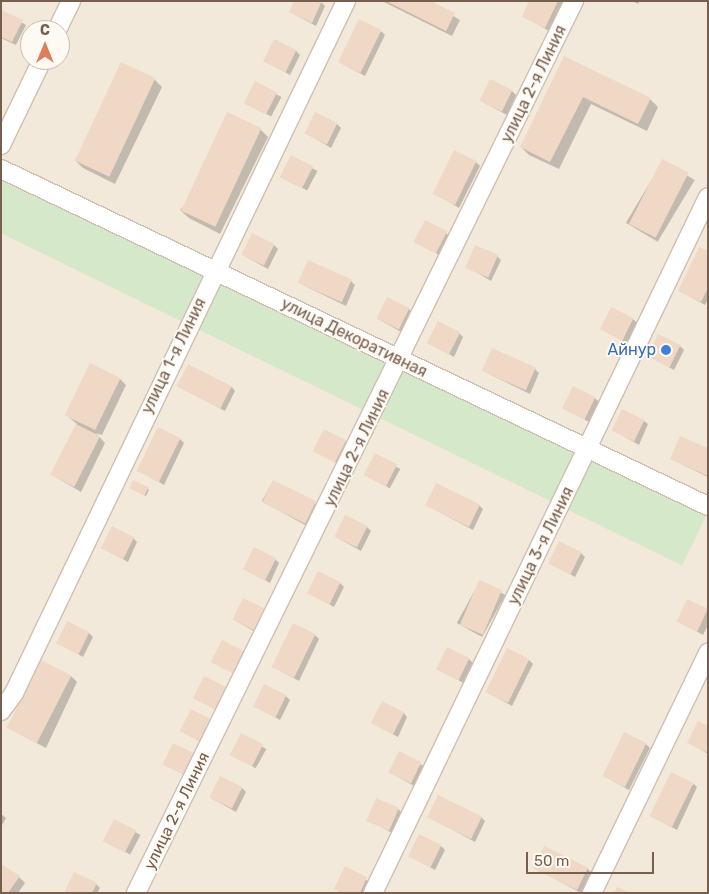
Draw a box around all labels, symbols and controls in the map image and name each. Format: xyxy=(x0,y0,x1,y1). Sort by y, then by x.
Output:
north arrow xyxy=(20,20,70,70)
text: С xyxy=(40,22,50,39)
street label: улица 2-я Линия xyxy=(497,22,571,146)
street label: улица Декоративная xyxy=(278,294,430,382)
street label: улица 1-я Линия xyxy=(138,295,210,417)
place label: Айнур xyxy=(607,340,656,360)
marker: Айнур xyxy=(660,344,672,356)
street label: улица 2-я Линия xyxy=(320,386,394,510)
street label: улица 3-я Линия xyxy=(504,484,578,608)
street label: улица 2-я Линия xyxy=(140,749,214,873)
scale bar xyxy=(529,842,656,874)
text: 50 m xyxy=(534,852,569,870)

